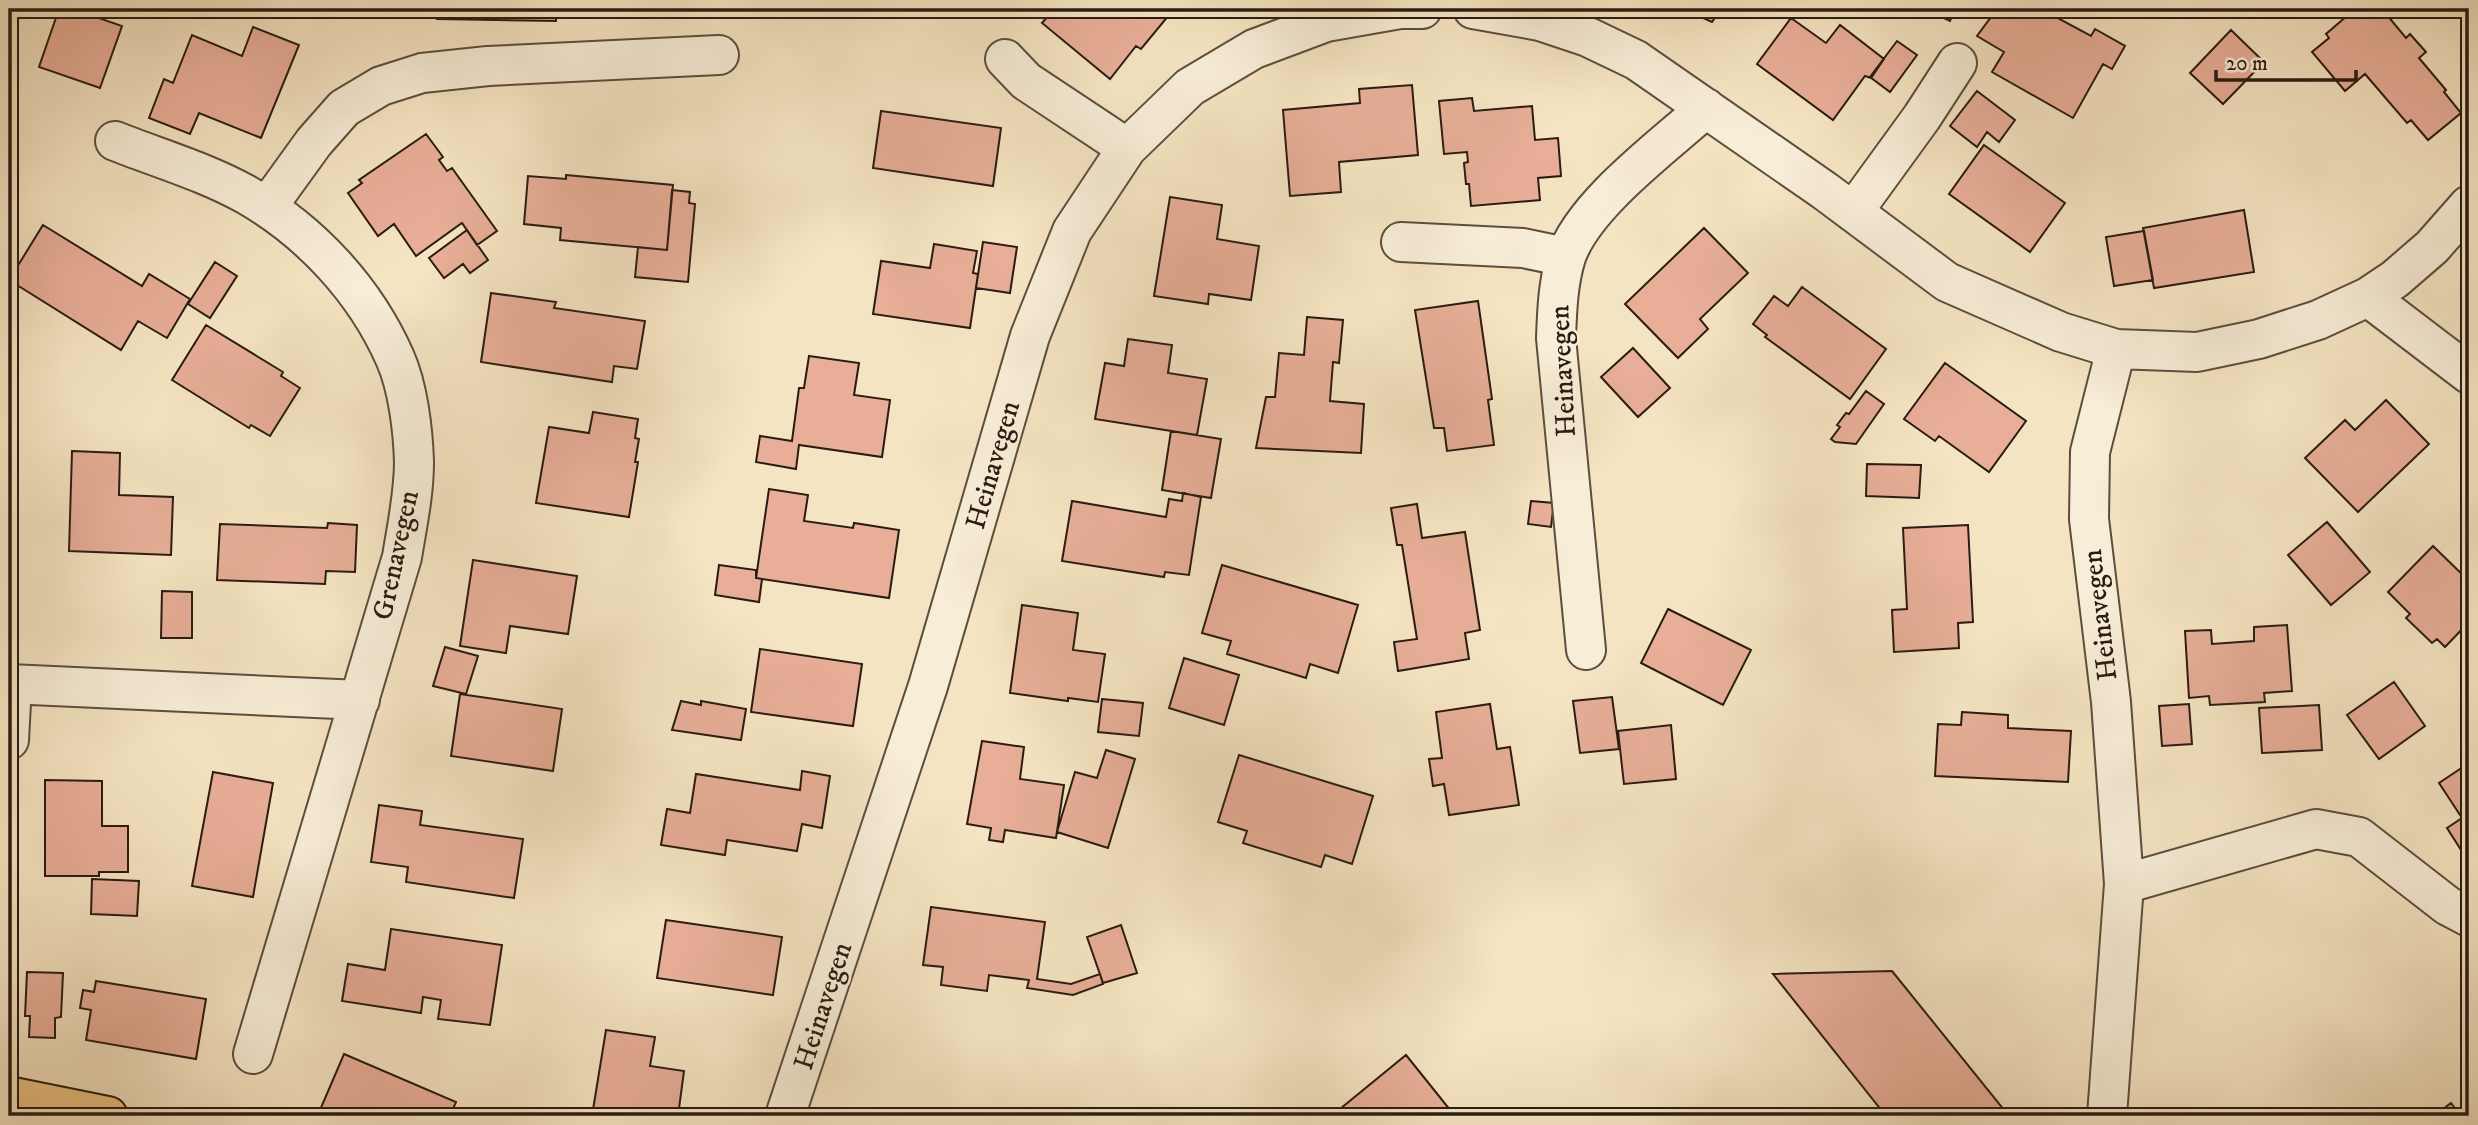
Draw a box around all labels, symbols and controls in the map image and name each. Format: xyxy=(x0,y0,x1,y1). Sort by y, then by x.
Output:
scale bar xyxy=(2216,38,2356,82)
text: 20 m xyxy=(2226,51,2268,77)
street label: Heinavegen xyxy=(1542,304,1584,438)
street label: Heinavegen xyxy=(958,396,1028,533)
street label: Grenavegen xyxy=(365,487,427,623)
street label: Heinavegen xyxy=(2075,547,2125,683)
street label: Heinavegen xyxy=(786,937,860,1074)

